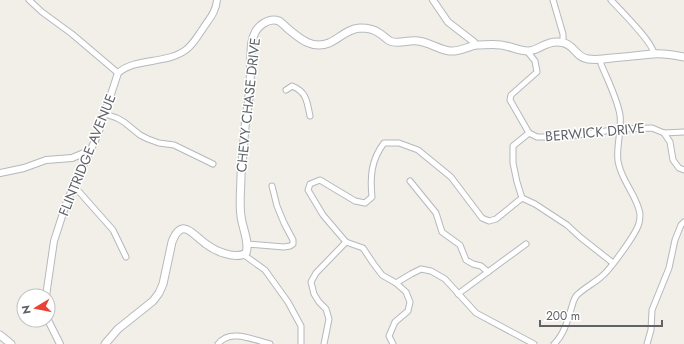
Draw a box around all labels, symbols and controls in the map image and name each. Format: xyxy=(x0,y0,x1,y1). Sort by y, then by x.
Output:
street label: CHEVY CHASE DRIVE xyxy=(231,37,265,173)
street label: FLINTRIDGE AVENUE xyxy=(53,91,121,219)
street label: BERWICK DRIVE xyxy=(544,118,646,146)
north arrow xyxy=(16,288,56,328)
scale bar xyxy=(540,302,662,328)
text: N xyxy=(18,304,35,315)
text: 200 m xyxy=(546,307,580,325)

